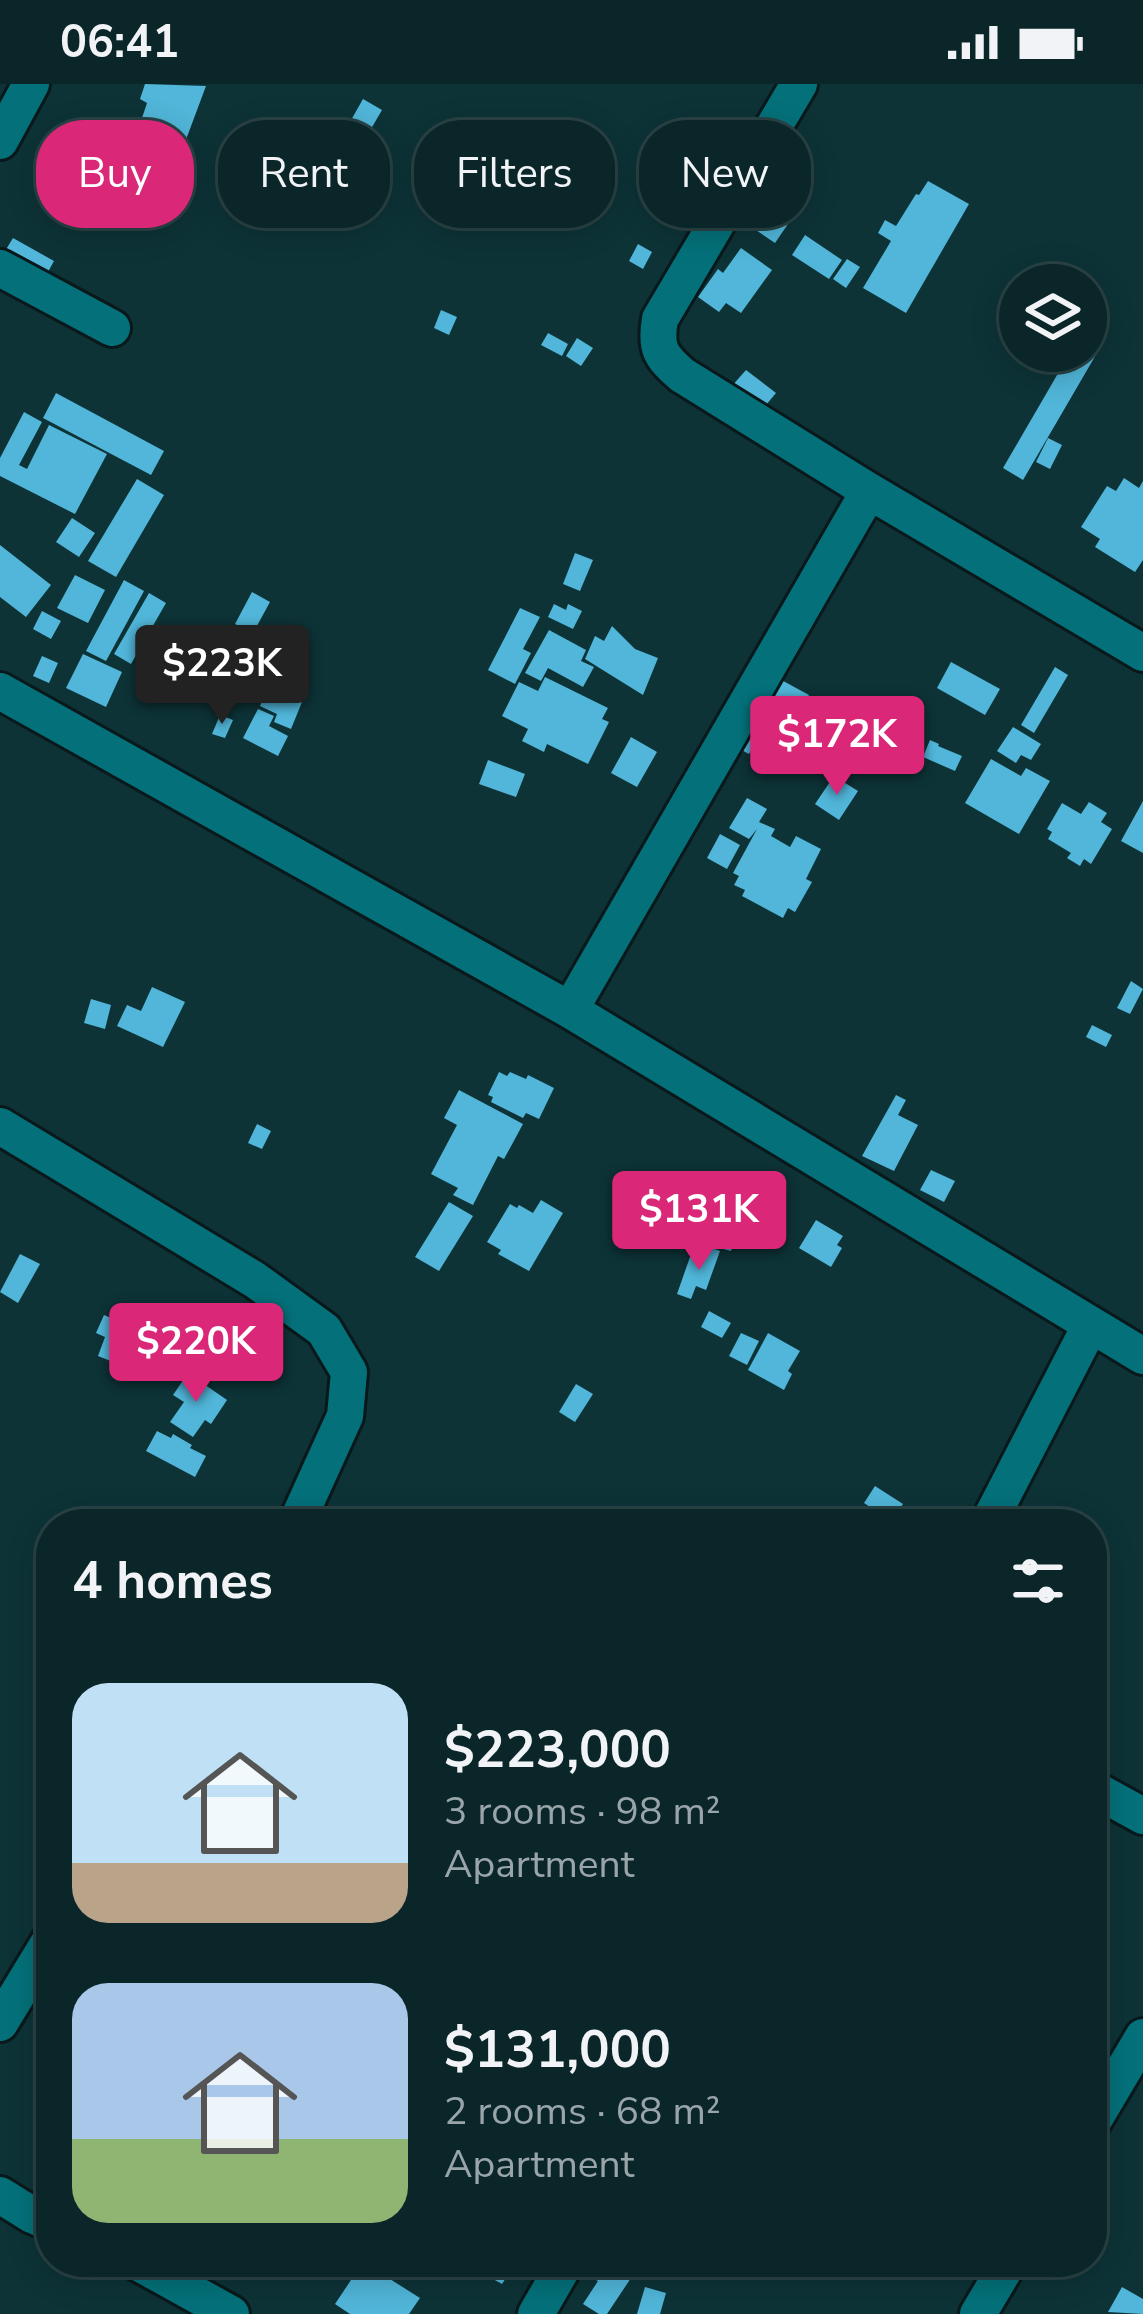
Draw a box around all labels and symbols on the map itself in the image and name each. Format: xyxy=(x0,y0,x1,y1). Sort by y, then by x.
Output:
pin: $223K xyxy=(138,625,306,727)
pin: $172K xyxy=(753,696,921,798)
pin: $131K xyxy=(615,1171,783,1273)
pin: $220K xyxy=(112,1303,280,1405)

